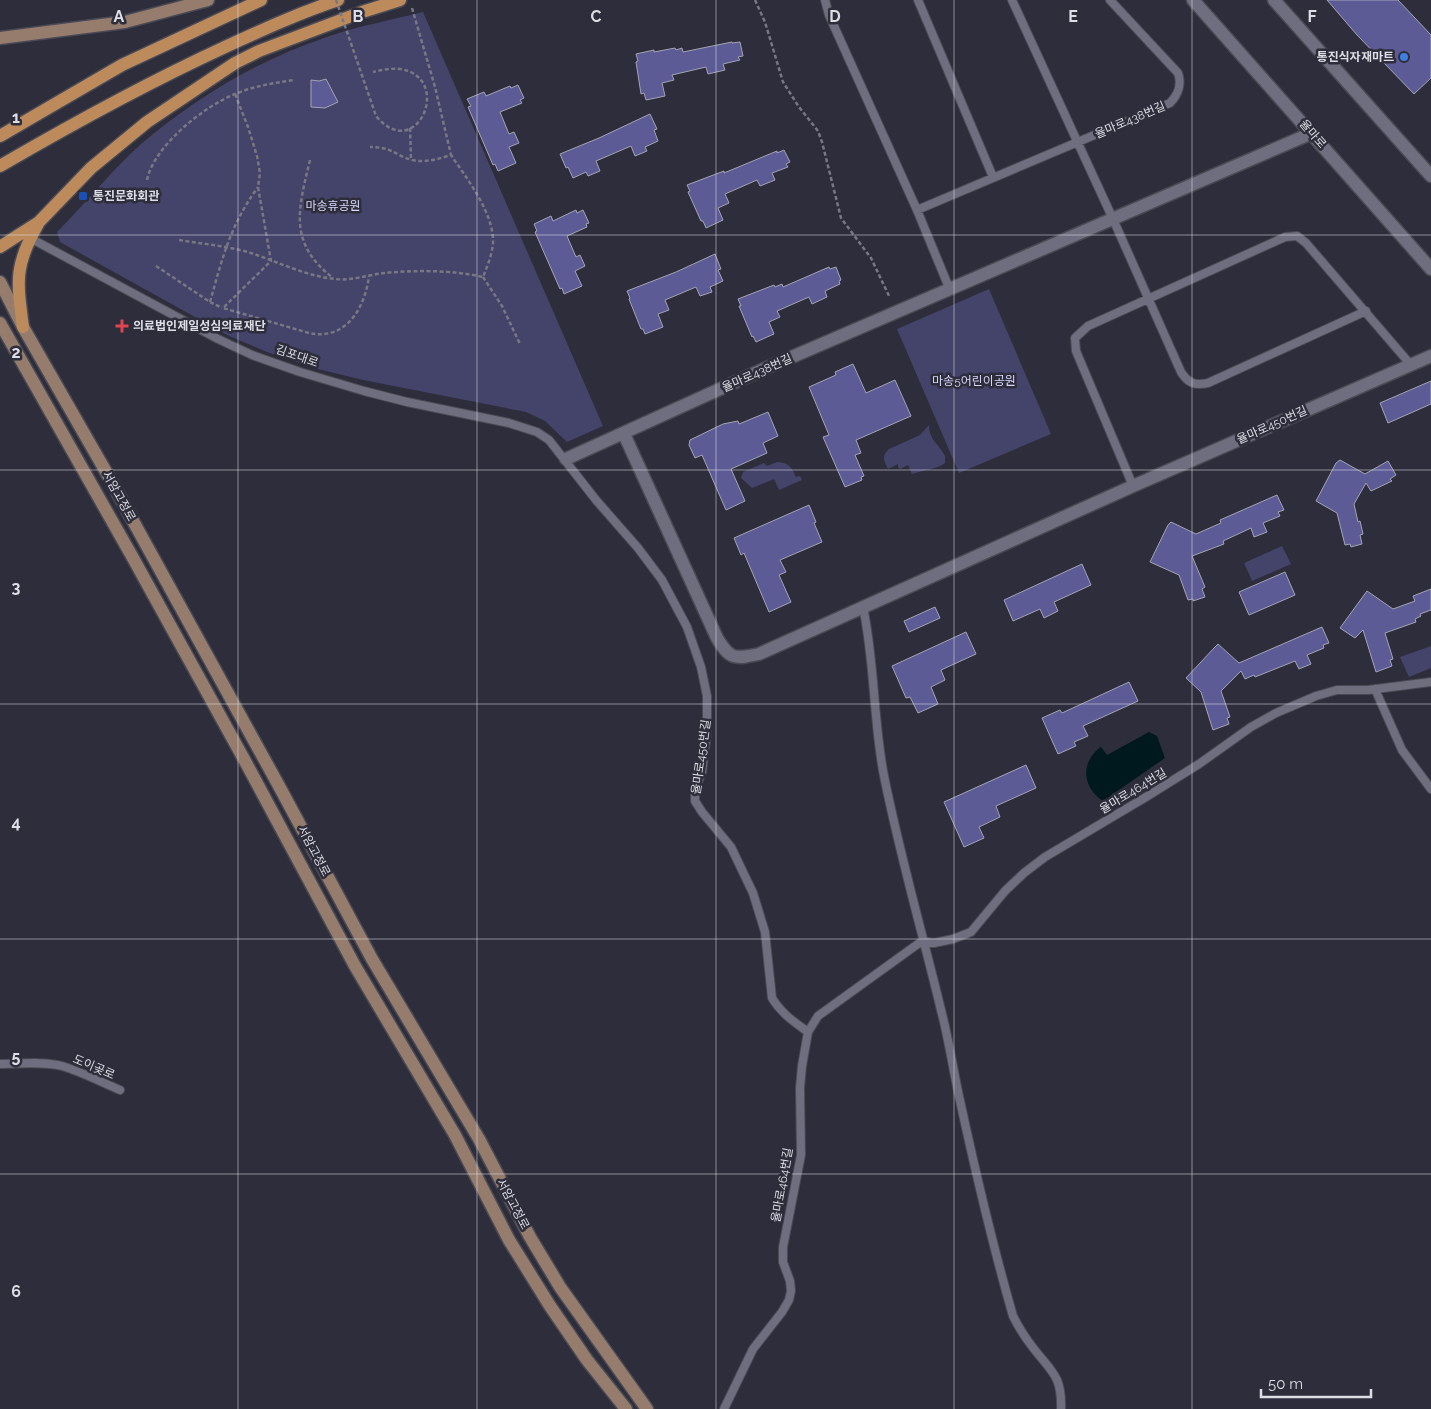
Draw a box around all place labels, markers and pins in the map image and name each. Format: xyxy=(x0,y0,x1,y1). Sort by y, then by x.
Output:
place label: 통진식자재마트 xyxy=(1317,50,1394,64)
marker: 통진식자재마트 xyxy=(1398,51,1410,63)
place label: 통진문화회관 xyxy=(93,189,159,203)
marker: 통진문화회관 xyxy=(77,190,89,202)
marker: 의료법인제일성심의료재단 xyxy=(115,319,129,333)
place label: 의료법인제일성심의료재단 xyxy=(133,319,265,333)

